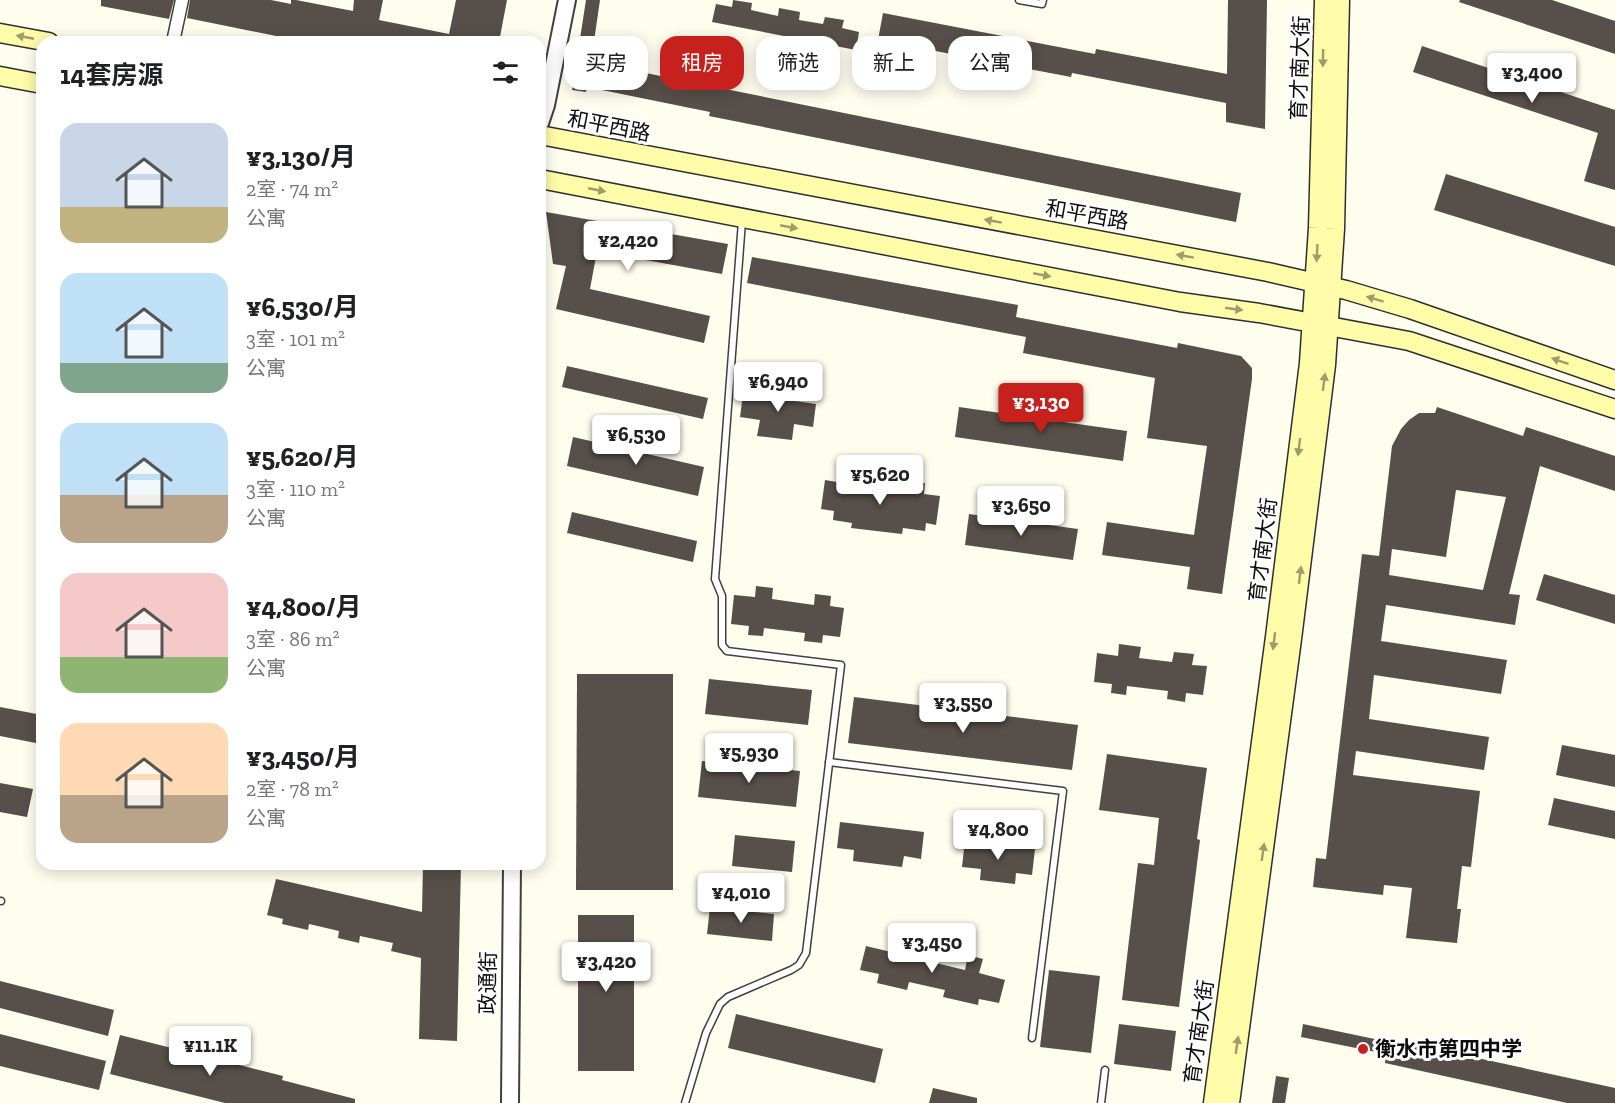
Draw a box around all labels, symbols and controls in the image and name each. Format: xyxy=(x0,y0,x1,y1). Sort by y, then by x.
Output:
street label: 育才南大街 xyxy=(1285,15,1314,121)
one-way arrow xyxy=(15,32,34,41)
chip: 买房 xyxy=(564,36,648,90)
chip: 租房 xyxy=(660,36,744,90)
chip: 筛选 xyxy=(756,36,840,90)
chip: 新上 xyxy=(852,36,936,90)
chip: 公寓 xyxy=(948,36,1032,90)
one-way arrow xyxy=(1318,49,1328,68)
pin: ¥3,400 xyxy=(1483,53,1581,104)
icon: filters xyxy=(489,56,522,89)
text: 14套房源 xyxy=(60,59,163,91)
text: ¥3,400 xyxy=(1501,60,1563,84)
street label: 和平西路 xyxy=(565,105,653,146)
text: ¥3,130/月 xyxy=(246,141,356,173)
icon: home xyxy=(108,147,180,219)
text: 2室 · 74 m² xyxy=(246,177,338,201)
one-way arrow xyxy=(588,186,607,195)
street label: 和平西路 xyxy=(1044,195,1131,234)
text: 公寓 xyxy=(246,206,286,230)
one-way arrow xyxy=(983,216,1002,225)
pin: ¥2,420 xyxy=(579,221,677,272)
one-way arrow xyxy=(780,223,799,232)
text: ¥2,420 xyxy=(598,228,658,252)
one-way arrow xyxy=(1312,244,1321,263)
one-way arrow xyxy=(1175,251,1194,260)
one-way arrow xyxy=(1033,271,1052,280)
text: ¥6,530/月 xyxy=(246,291,359,323)
one-way arrow xyxy=(1366,294,1384,303)
icon: home xyxy=(108,297,180,369)
one-way arrow xyxy=(1225,305,1244,314)
text: 3室 · 101 m² xyxy=(246,327,345,351)
text: 公寓 xyxy=(246,356,286,380)
one-way arrow xyxy=(1551,356,1569,366)
pin: ¥6,940 xyxy=(729,362,827,413)
text: ¥6,940 xyxy=(748,369,808,393)
one-way arrow xyxy=(1319,372,1329,391)
pin: ¥3,130 xyxy=(992,383,1090,434)
text: ¥3,130 xyxy=(1012,390,1070,414)
pin: ¥6,530 xyxy=(587,415,685,466)
text: ¥6,530 xyxy=(606,422,666,446)
one-way arrow xyxy=(1294,438,1303,457)
text: ¥5,620/月 xyxy=(246,441,359,473)
icon: home xyxy=(108,447,180,519)
pin: ¥5,620 xyxy=(831,455,929,506)
text: ¥5,620 xyxy=(850,462,910,486)
text: 3室 · 110 m² xyxy=(246,477,345,501)
pin: ¥3,650 xyxy=(972,486,1070,537)
text: ¥3,650 xyxy=(991,493,1051,517)
street label: 育才南大街 xyxy=(1244,496,1281,604)
text: 公寓 xyxy=(246,506,286,530)
one-way arrow xyxy=(1295,566,1304,585)
text: ¥4,800/月 xyxy=(246,591,362,623)
icon: home xyxy=(108,597,180,669)
text: 3室 · 86 m² xyxy=(246,627,339,651)
one-way arrow xyxy=(1270,632,1279,651)
text: 公寓 xyxy=(246,656,286,680)
pin: ¥3,550 xyxy=(914,683,1012,734)
text: ¥3,550 xyxy=(933,690,993,714)
pin: ¥5,930 xyxy=(700,733,798,784)
text: ¥5,930 xyxy=(719,740,779,764)
text: ¥3,450/月 xyxy=(246,741,360,773)
icon: home xyxy=(108,747,180,819)
text: 2室 · 78 m² xyxy=(246,777,339,801)
text: 公寓 xyxy=(246,806,286,830)
pin: ¥4,800 xyxy=(949,810,1047,861)
text: ¥4,800 xyxy=(967,817,1029,841)
one-way arrow xyxy=(1259,842,1268,861)
pin: ¥4,010 xyxy=(692,873,790,924)
text: ¥4,010 xyxy=(712,880,770,904)
pin: ¥3,450 xyxy=(883,923,981,974)
text: ¥3,450 xyxy=(902,930,962,954)
pin: ¥3,420 xyxy=(557,942,655,993)
text: ¥3,420 xyxy=(576,949,636,973)
street label: 政通街 xyxy=(474,951,501,1015)
street label: 育才南大街 xyxy=(1179,978,1218,1086)
pin: ¥11.1K xyxy=(161,1026,259,1077)
text: ¥11.1K xyxy=(183,1033,237,1057)
one-way arrow xyxy=(1233,1035,1242,1054)
place label: 衡水市第四中学 xyxy=(1375,1036,1522,1061)
marker: 衡水市第四中学 xyxy=(1356,1042,1370,1056)

